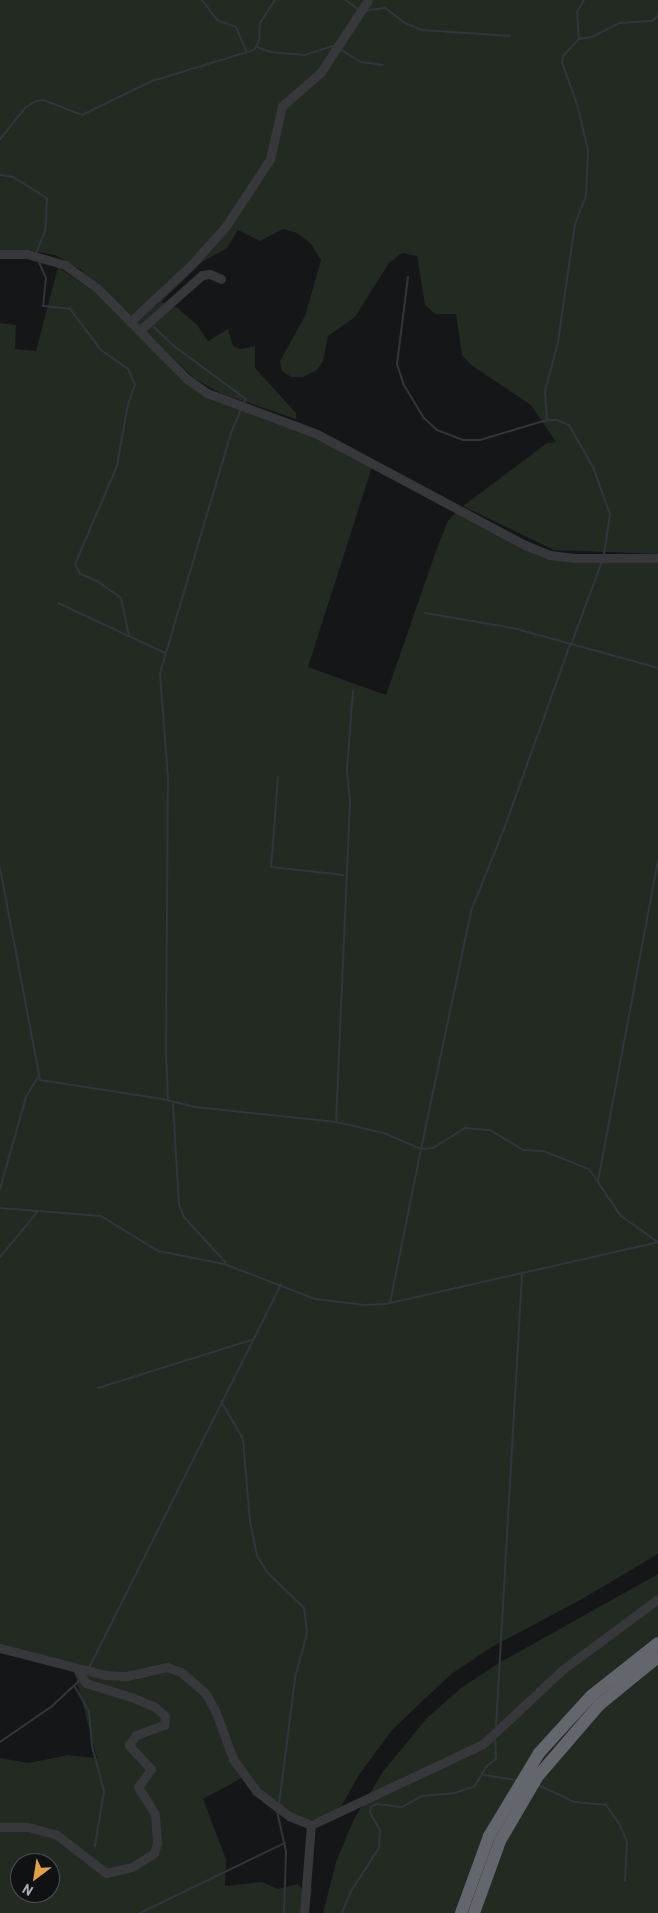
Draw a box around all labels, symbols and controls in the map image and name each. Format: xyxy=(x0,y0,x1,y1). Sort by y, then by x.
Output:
north arrow xyxy=(10,1853,60,1903)
text: N xyxy=(19,1881,36,1900)

